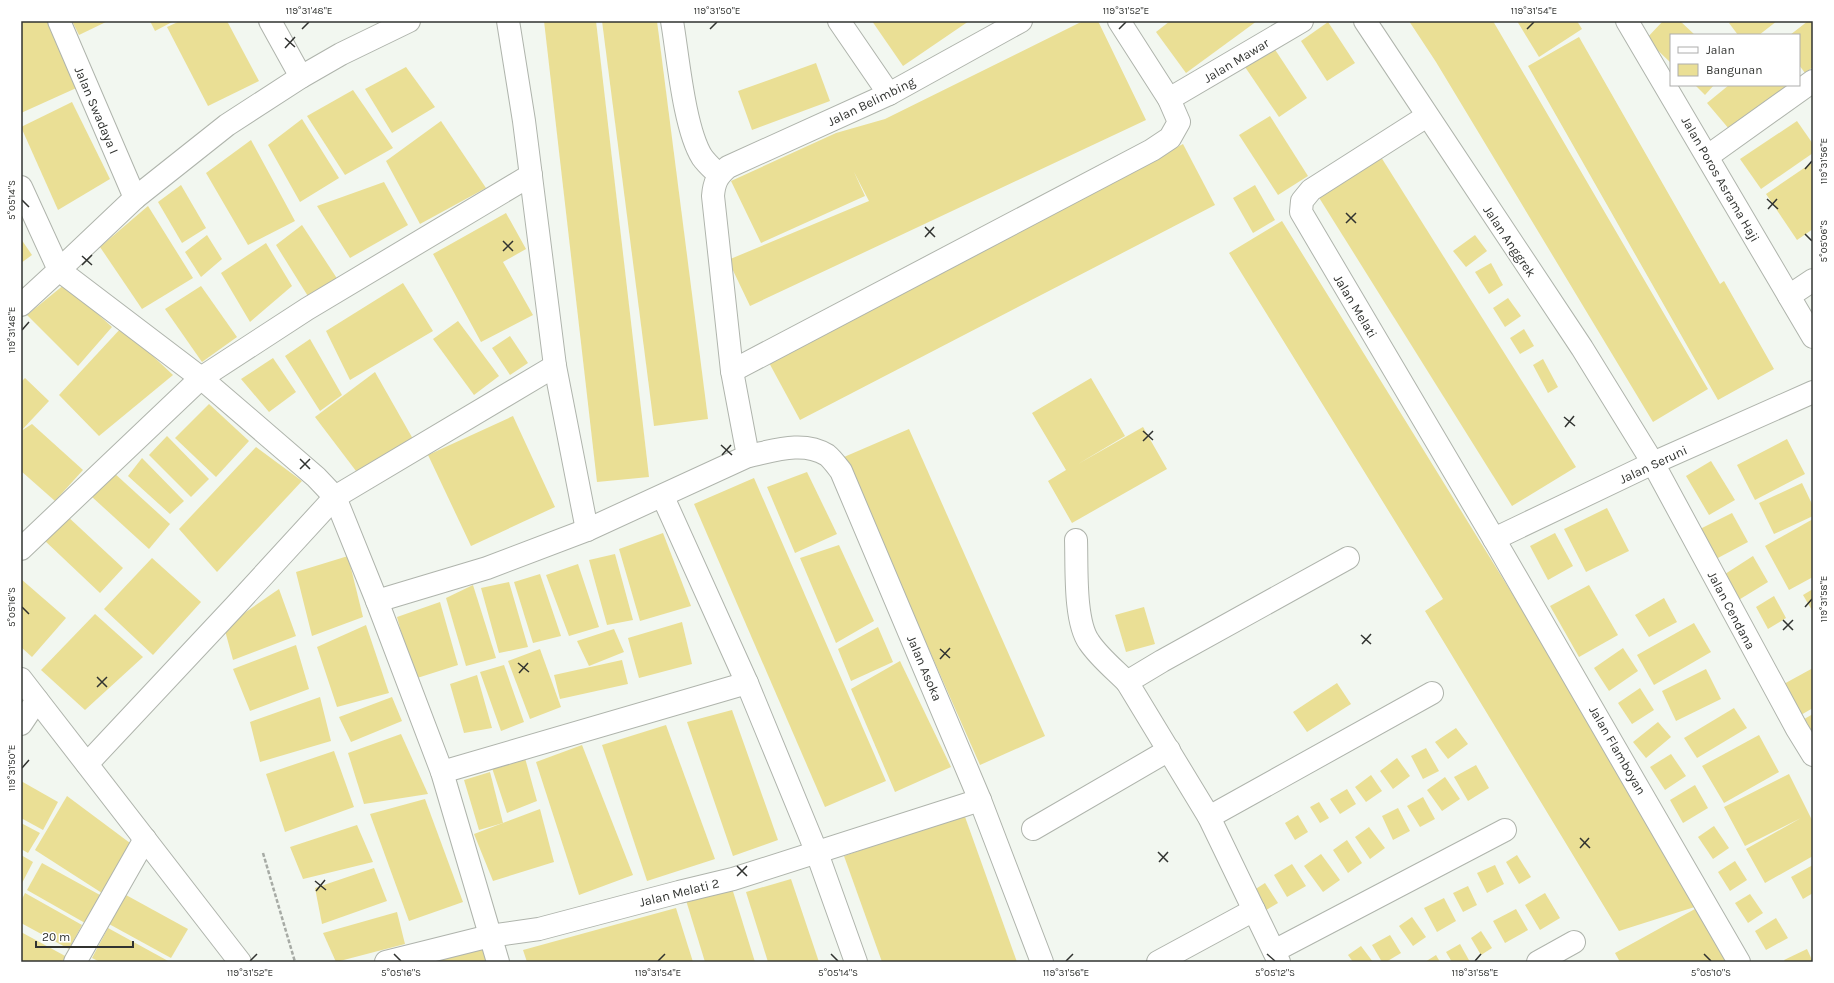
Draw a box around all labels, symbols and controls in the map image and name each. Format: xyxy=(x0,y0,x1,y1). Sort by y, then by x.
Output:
text: 119°31'48"E xyxy=(286,5,332,17)
text: 119°31'50"E xyxy=(694,5,740,17)
text: 119°31'52"E xyxy=(1103,5,1149,17)
text: 119°31'54"E xyxy=(1511,5,1557,17)
legend xyxy=(1670,34,1800,86)
street label: Jalan Mawar xyxy=(1201,35,1272,86)
text: Jalan xyxy=(1706,43,1735,57)
text: Bangunan xyxy=(1706,63,1762,77)
street label: Jalan Swadaya I xyxy=(71,64,122,156)
street label: Jalan Belimbing xyxy=(825,74,918,129)
street label: Jalan Poros Asrama Haji xyxy=(1678,114,1763,245)
text: 119°31'56"E xyxy=(1818,138,1830,184)
text: 5°05'14"S xyxy=(6,180,18,220)
street label: Jalan Anggrek xyxy=(1480,203,1539,280)
text: 5°05'06"S xyxy=(1818,220,1830,262)
street label: Jalan Melati xyxy=(1331,272,1380,341)
text: 119°31'48"E xyxy=(6,307,18,353)
street label: Jalan Seruni xyxy=(1617,442,1689,487)
street label: Jalan Cendana xyxy=(1705,569,1758,652)
text: 119°31'58"E xyxy=(1818,576,1830,622)
text: 5°05'16"S xyxy=(6,587,18,627)
street label: Jalan Asoka xyxy=(904,633,945,703)
street label: Jalan Flamboyan xyxy=(1586,703,1649,797)
text: 119°31'50"E xyxy=(6,745,18,791)
street label: Jalan Melati 2 xyxy=(638,875,721,910)
scale bar xyxy=(36,923,133,949)
text: 20 m xyxy=(42,930,70,944)
text: 119°31'52"E xyxy=(227,967,273,979)
text: 5°05'16"S xyxy=(381,967,421,979)
text: 119°31'54"E xyxy=(635,967,681,979)
text: 5°05'14"S xyxy=(818,967,858,979)
text: 119°31'56"E xyxy=(1043,967,1089,979)
text: 5°05'12"S xyxy=(1255,967,1295,979)
text: 119°31'58"E xyxy=(1452,967,1498,979)
text: 5°05'10"S xyxy=(1691,967,1731,979)

